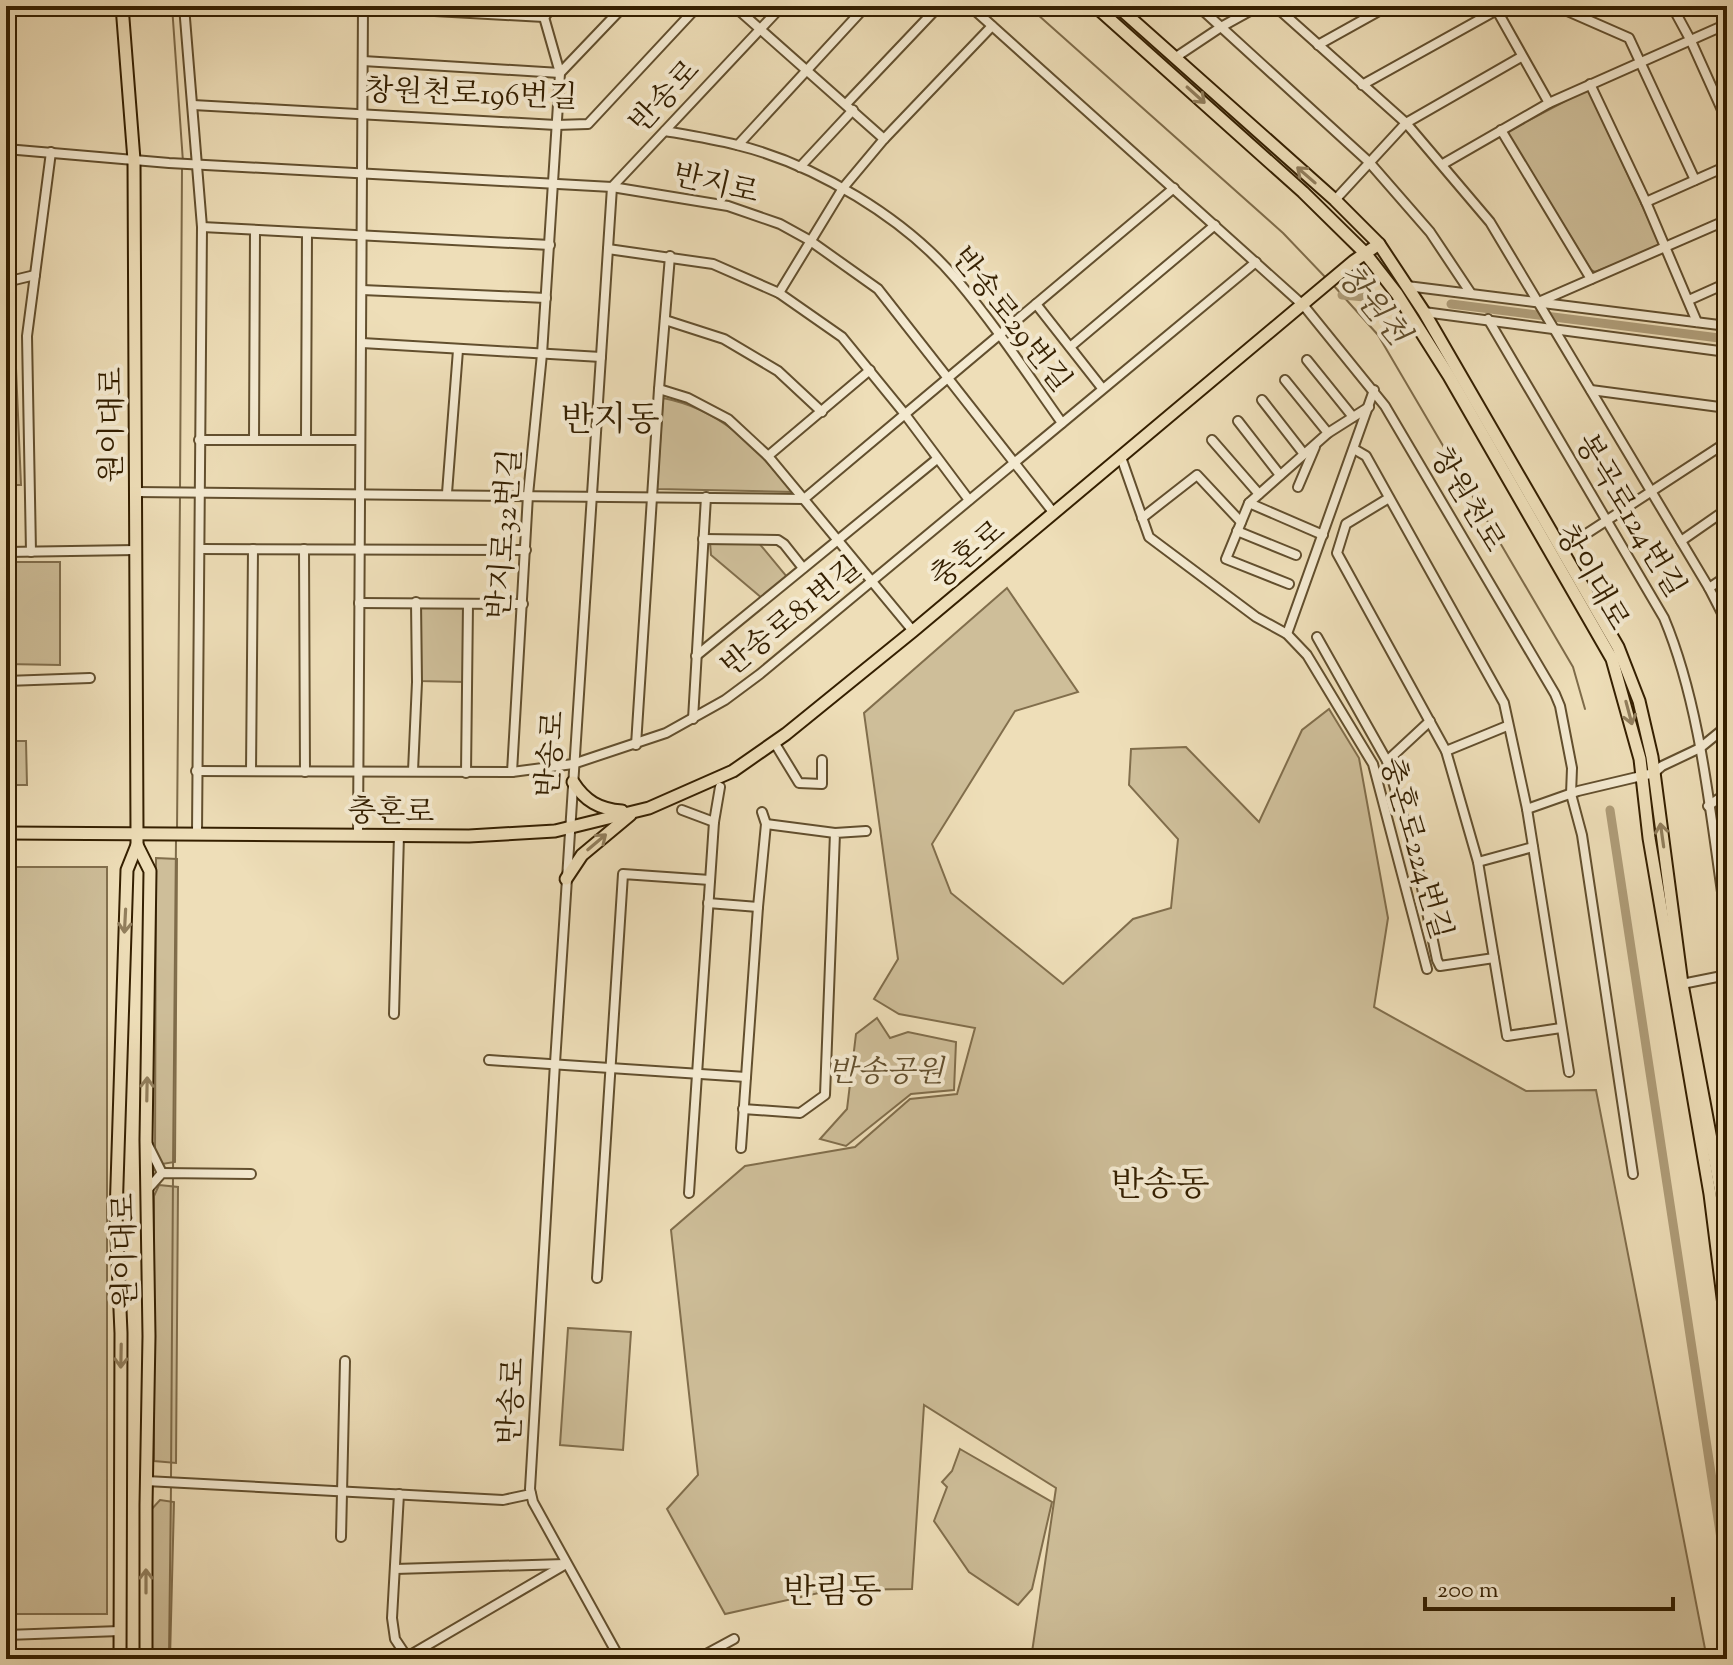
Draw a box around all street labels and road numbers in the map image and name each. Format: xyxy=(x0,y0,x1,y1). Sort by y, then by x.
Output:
street label: 반송로 xyxy=(620,51,711,144)
street label: 창원천로196번길 xyxy=(364,70,578,121)
street label: 반지로 xyxy=(668,155,763,216)
street label: 반송로29번길 xyxy=(940,239,1080,402)
street label: 원이대로 xyxy=(92,367,135,483)
street label: 봉곡로124번길 xyxy=(1563,426,1695,606)
street label: 창원천로 xyxy=(1418,440,1514,561)
street label: 반지로32번길 xyxy=(479,447,534,621)
street label: 충혼로 xyxy=(921,511,1016,600)
street label: 창이대로 xyxy=(1543,517,1638,639)
street label: 반송로81번길 xyxy=(713,548,872,688)
street label: 반송로 xyxy=(528,709,577,799)
street label: 충혼로224번길 xyxy=(1368,752,1461,945)
street label: 충혼로 xyxy=(347,791,435,836)
street label: 원이대로 xyxy=(104,1193,149,1309)
street label: 반송로 xyxy=(490,1357,537,1446)

